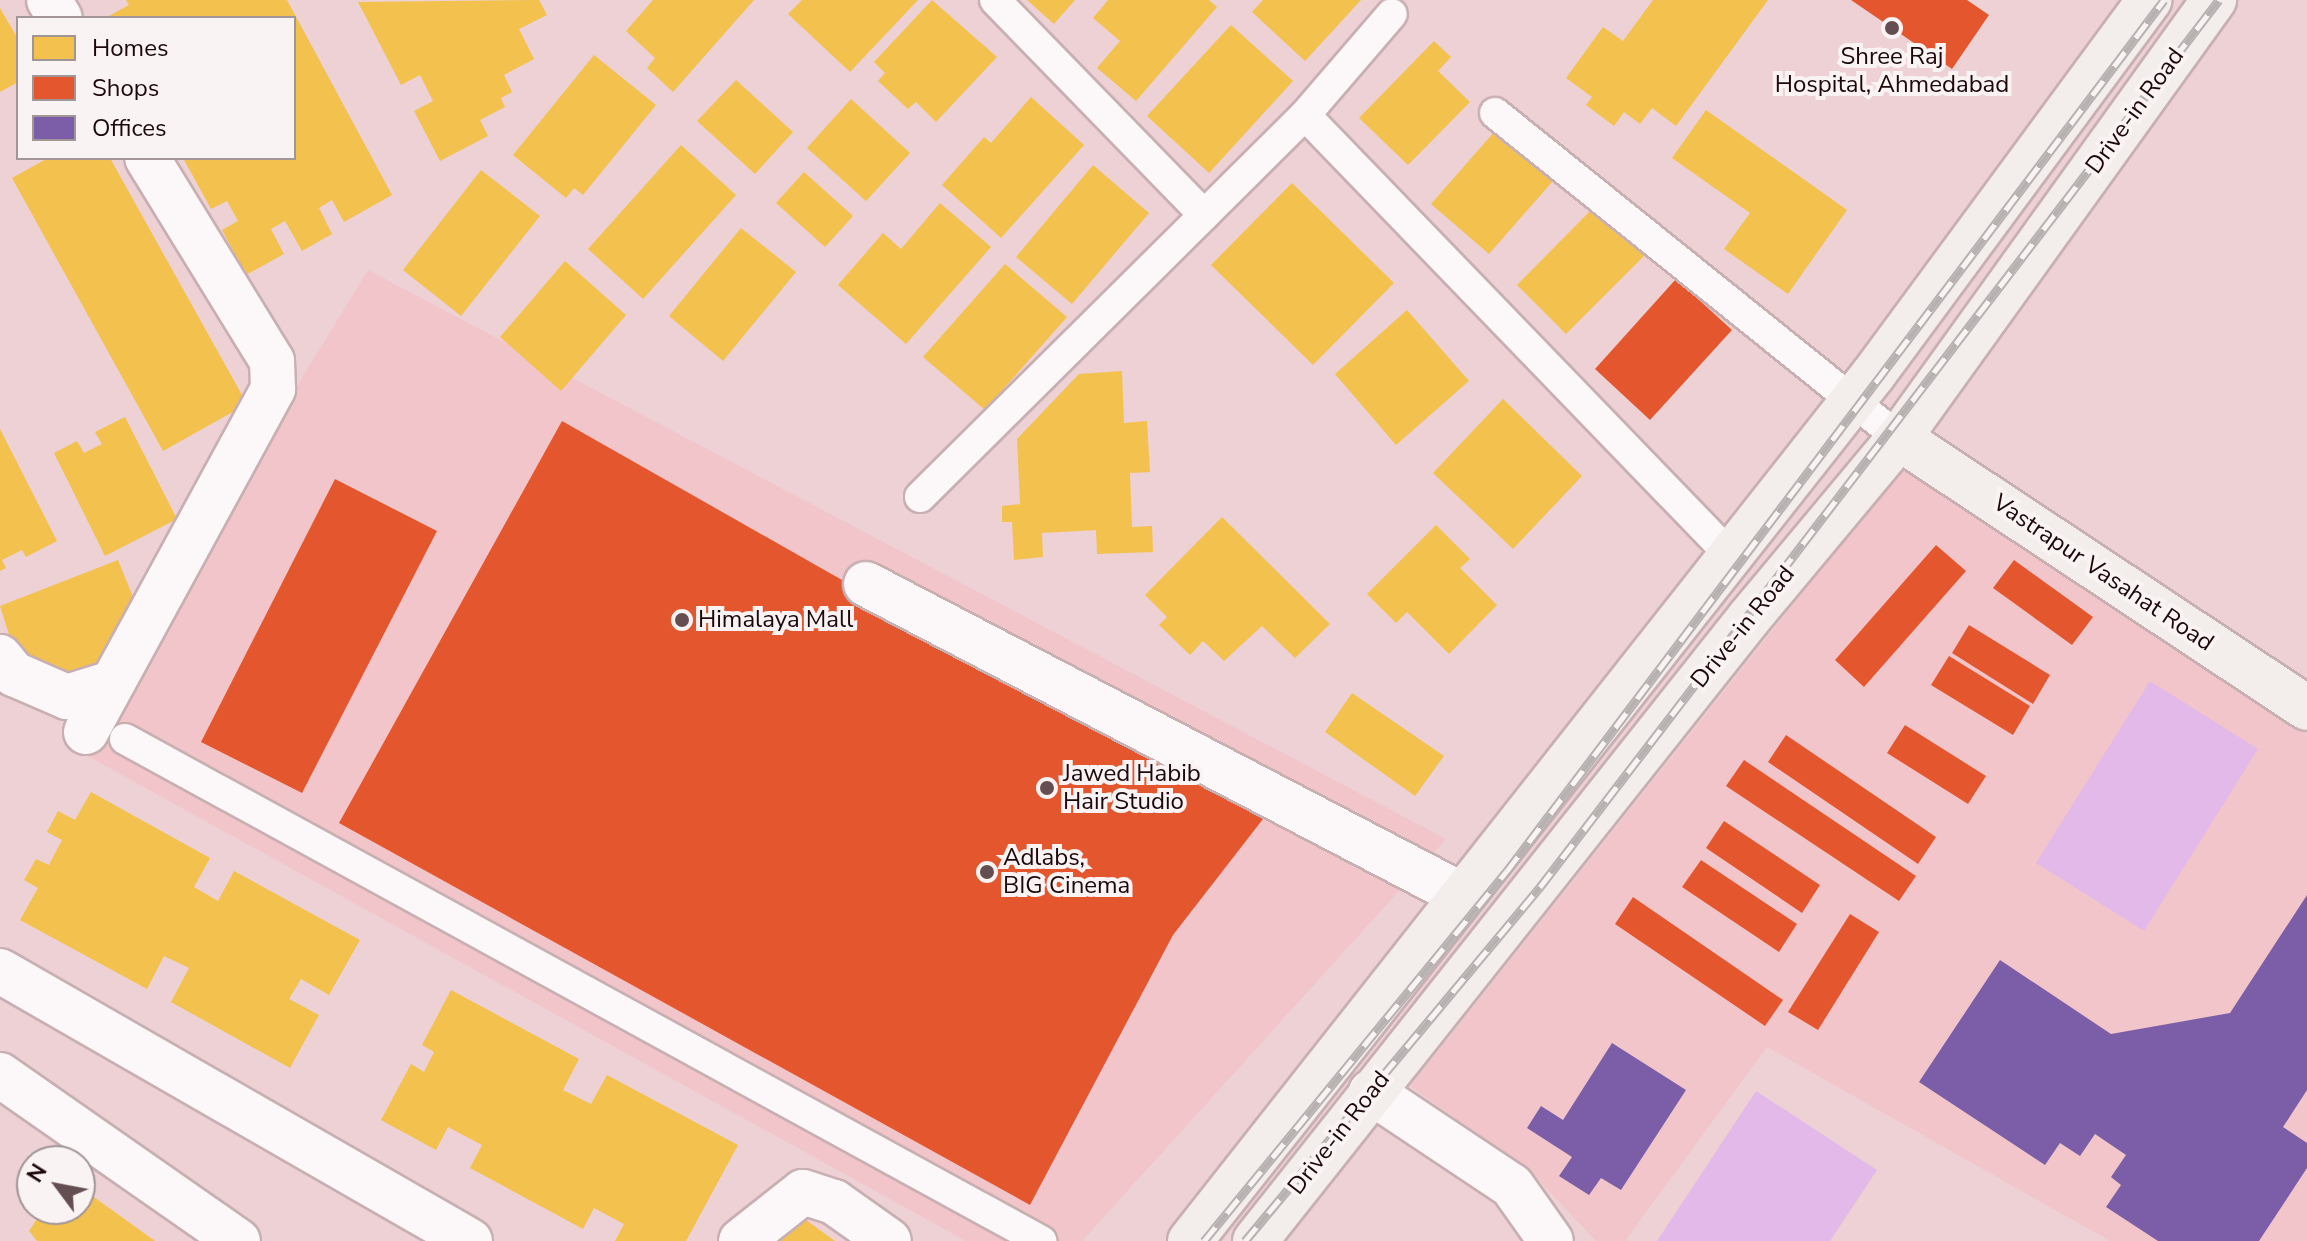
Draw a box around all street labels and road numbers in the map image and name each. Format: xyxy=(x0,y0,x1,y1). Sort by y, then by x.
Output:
street label: Drive-in Road xyxy=(2080,42,2190,180)
street label: Vastrapur Vasahat Road xyxy=(1987,488,2219,658)
street label: Drive-in Road xyxy=(1685,560,1801,694)
street label: Drive-in Road xyxy=(1282,1066,1396,1200)

